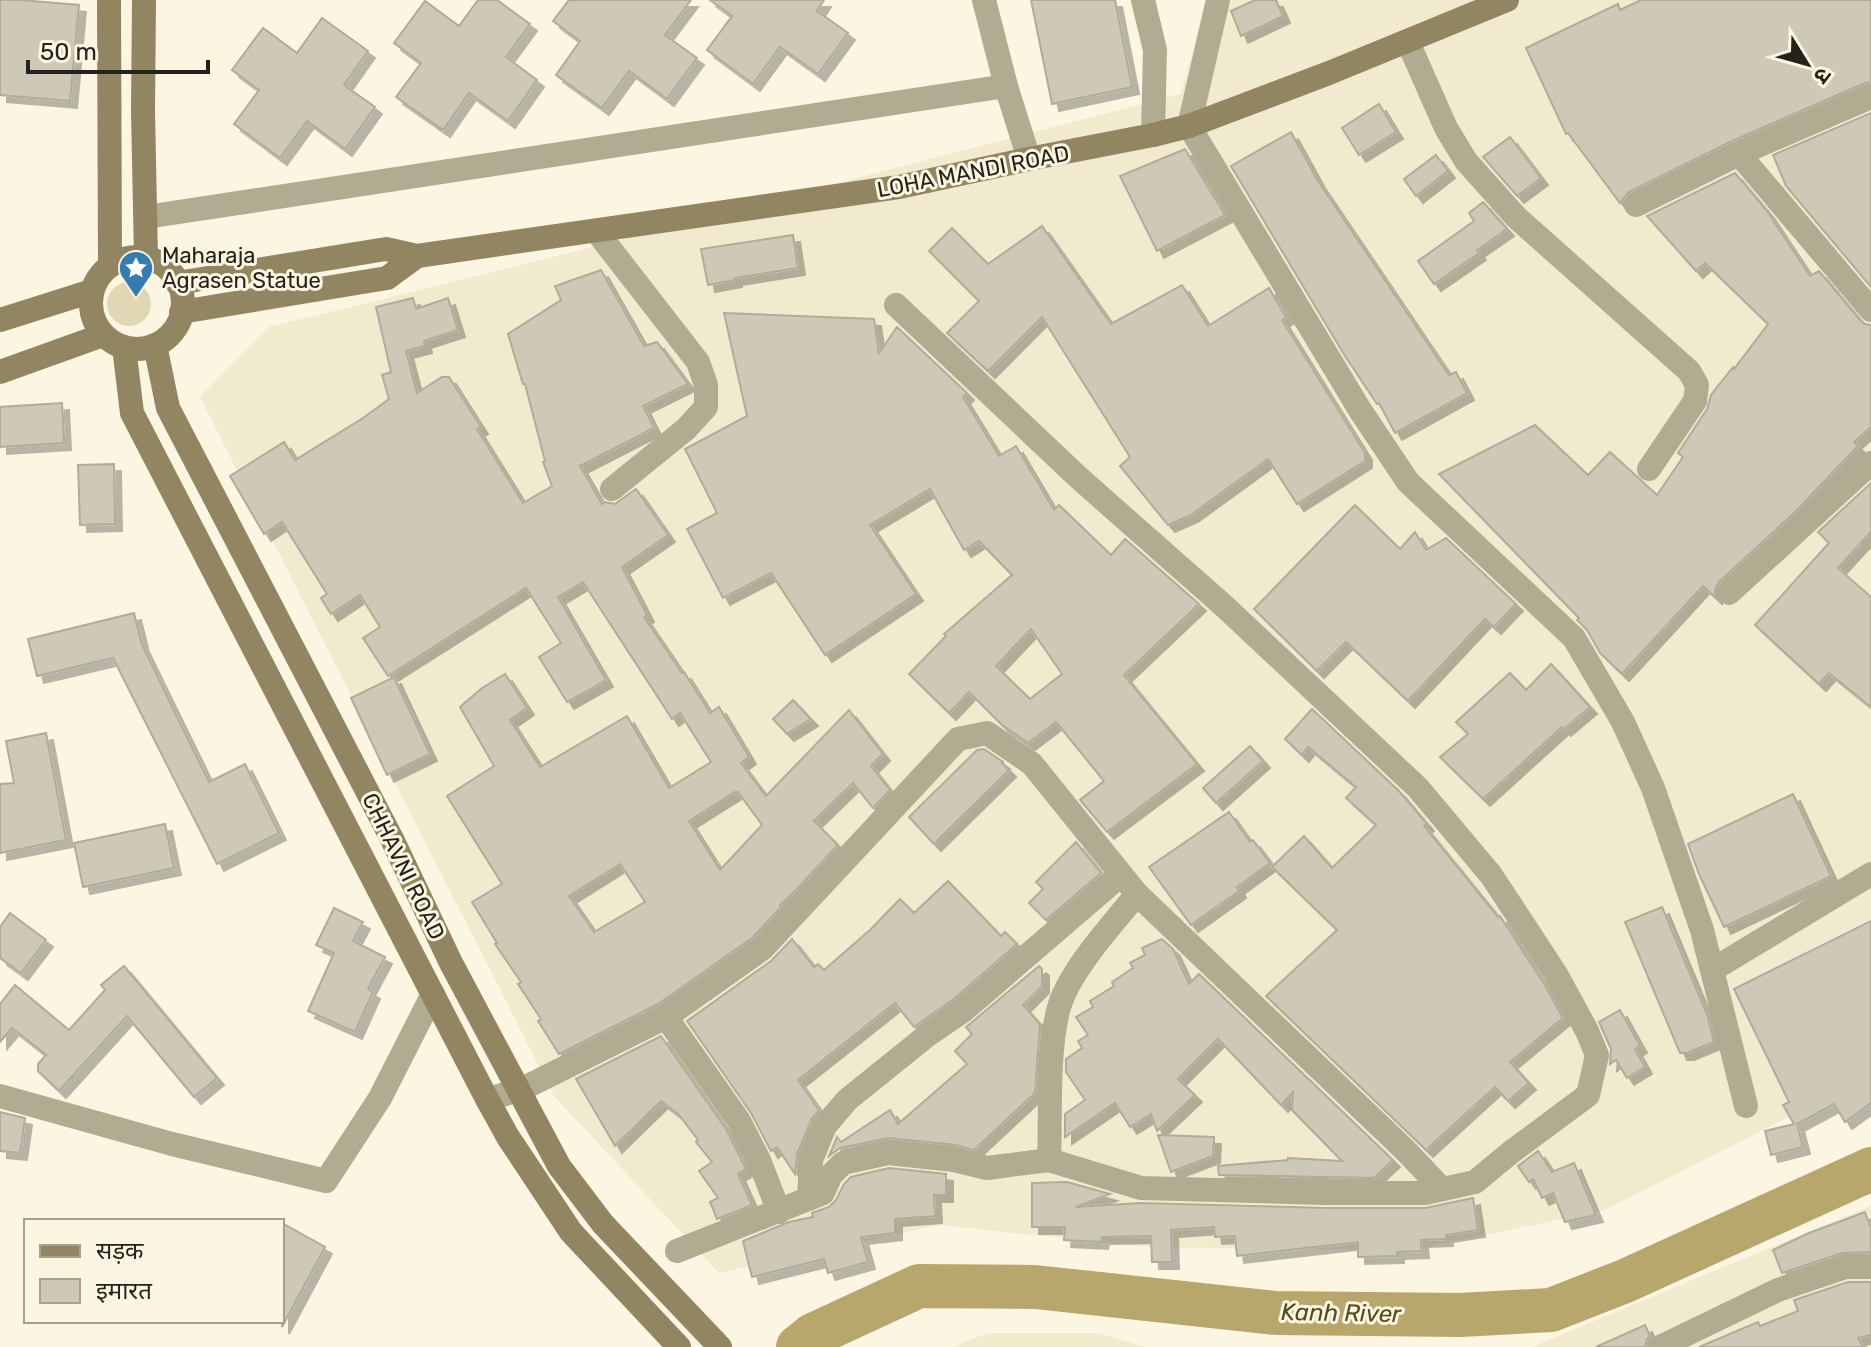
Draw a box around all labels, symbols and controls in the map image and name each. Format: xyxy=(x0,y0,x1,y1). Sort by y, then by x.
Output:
scale bar xyxy=(28,24,208,74)
north arrow xyxy=(1767,24,1847,104)
text: 50 m xyxy=(40,38,97,66)
text: उ xyxy=(1807,62,1837,90)
street label: LOHA MANDI ROAD xyxy=(875,140,1072,203)
place label: Maharaja Agrasen Statue xyxy=(162,242,321,294)
place icon: Maharaja Agrasen Statue xyxy=(117,249,155,299)
street label: CHHAVNI ROAD xyxy=(356,789,451,944)
legend xyxy=(24,1219,284,1323)
text: सड़क xyxy=(96,1237,144,1265)
text: इमारत xyxy=(96,1277,153,1305)
water label: Kanh River xyxy=(1281,1298,1402,1328)

